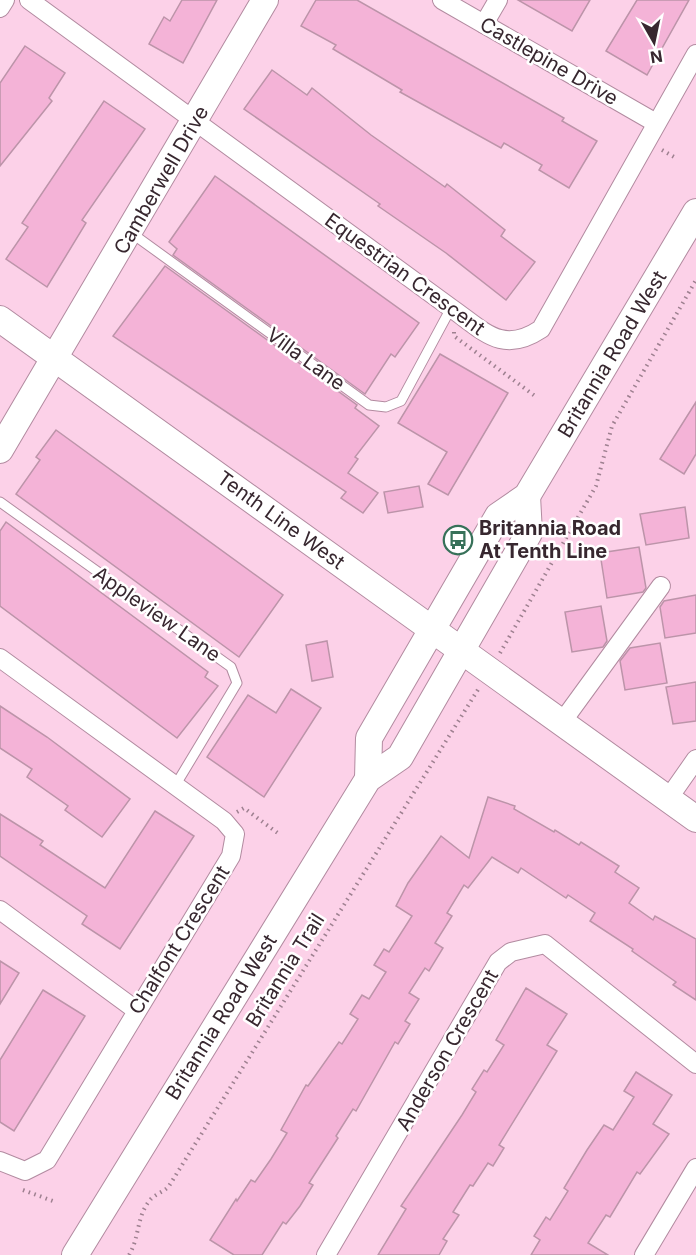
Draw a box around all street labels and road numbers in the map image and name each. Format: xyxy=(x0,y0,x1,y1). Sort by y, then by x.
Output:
street label: Castlepine Drive xyxy=(476,12,622,110)
street label: Camberwell Drive xyxy=(109,101,213,259)
street label: Equestrian Crescent xyxy=(320,208,490,340)
street label: Britannia Road West xyxy=(553,266,672,442)
street label: Villa Lane xyxy=(262,322,350,396)
street label: Tenth Line West xyxy=(213,466,350,575)
street label: Appleview Lane xyxy=(89,561,225,667)
street label: Chalfont Crescent xyxy=(124,861,235,1019)
street label: Britannia Trail xyxy=(241,909,329,1031)
street label: Britannia Road West xyxy=(160,930,282,1104)
street label: Anderson Crescent xyxy=(391,965,503,1135)

